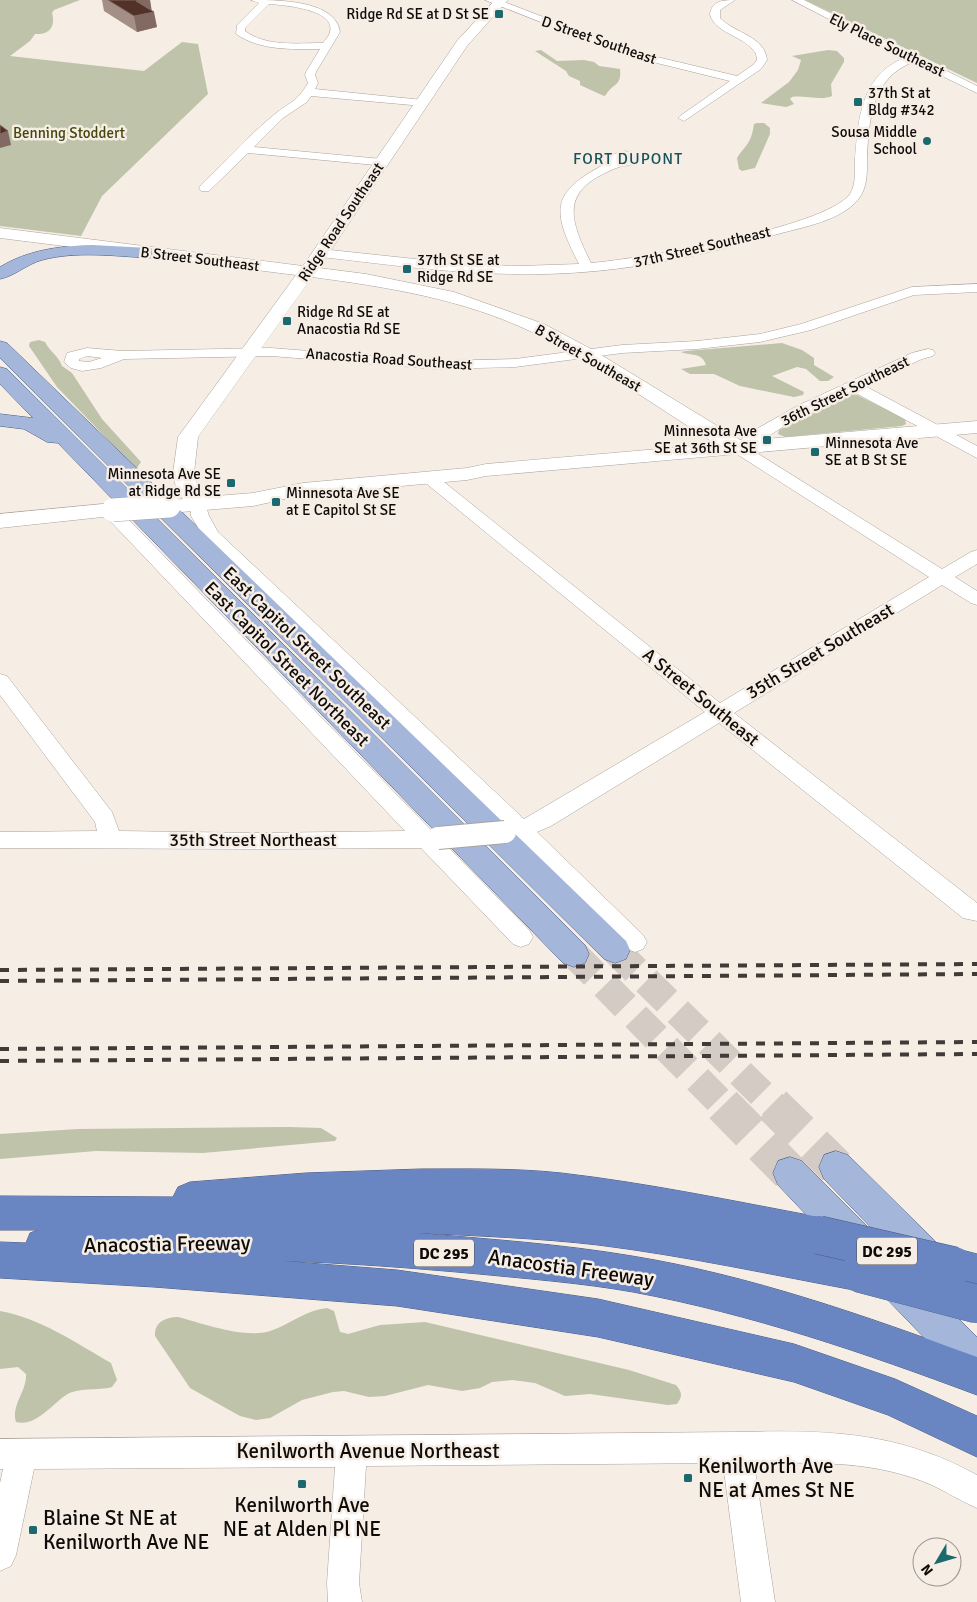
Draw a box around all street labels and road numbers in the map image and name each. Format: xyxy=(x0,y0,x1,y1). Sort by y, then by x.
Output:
street label: Ely Place Southeast xyxy=(826,9,948,81)
street label: D Street Southeast xyxy=(539,12,659,68)
street label: Ridge Road Southeast xyxy=(294,159,388,285)
street label: 37th Street Southeast xyxy=(632,222,772,272)
street label: B Street Southeast xyxy=(140,243,260,275)
street label: B Street Southeast xyxy=(532,320,644,396)
street label: Anacostia Road Southeast xyxy=(305,344,473,374)
street label: 36th Street Southeast xyxy=(778,352,912,430)
street label: East Capitol Street Southeast xyxy=(219,562,395,734)
street label: East Capitol Street Northeast xyxy=(200,577,374,751)
street label: 35th Street Southeast xyxy=(742,598,898,704)
street label: A Street Southeast xyxy=(638,643,764,751)
street label: 35th Street Northeast xyxy=(169,829,337,851)
street label: Anacostia Freeway xyxy=(83,1230,251,1258)
road number: DC 295 xyxy=(857,1238,917,1264)
road number: DC 295 xyxy=(414,1240,474,1266)
street label: Anacostia Freeway xyxy=(487,1244,656,1293)
street label: Kenilworth Avenue Northeast xyxy=(236,1438,500,1464)

